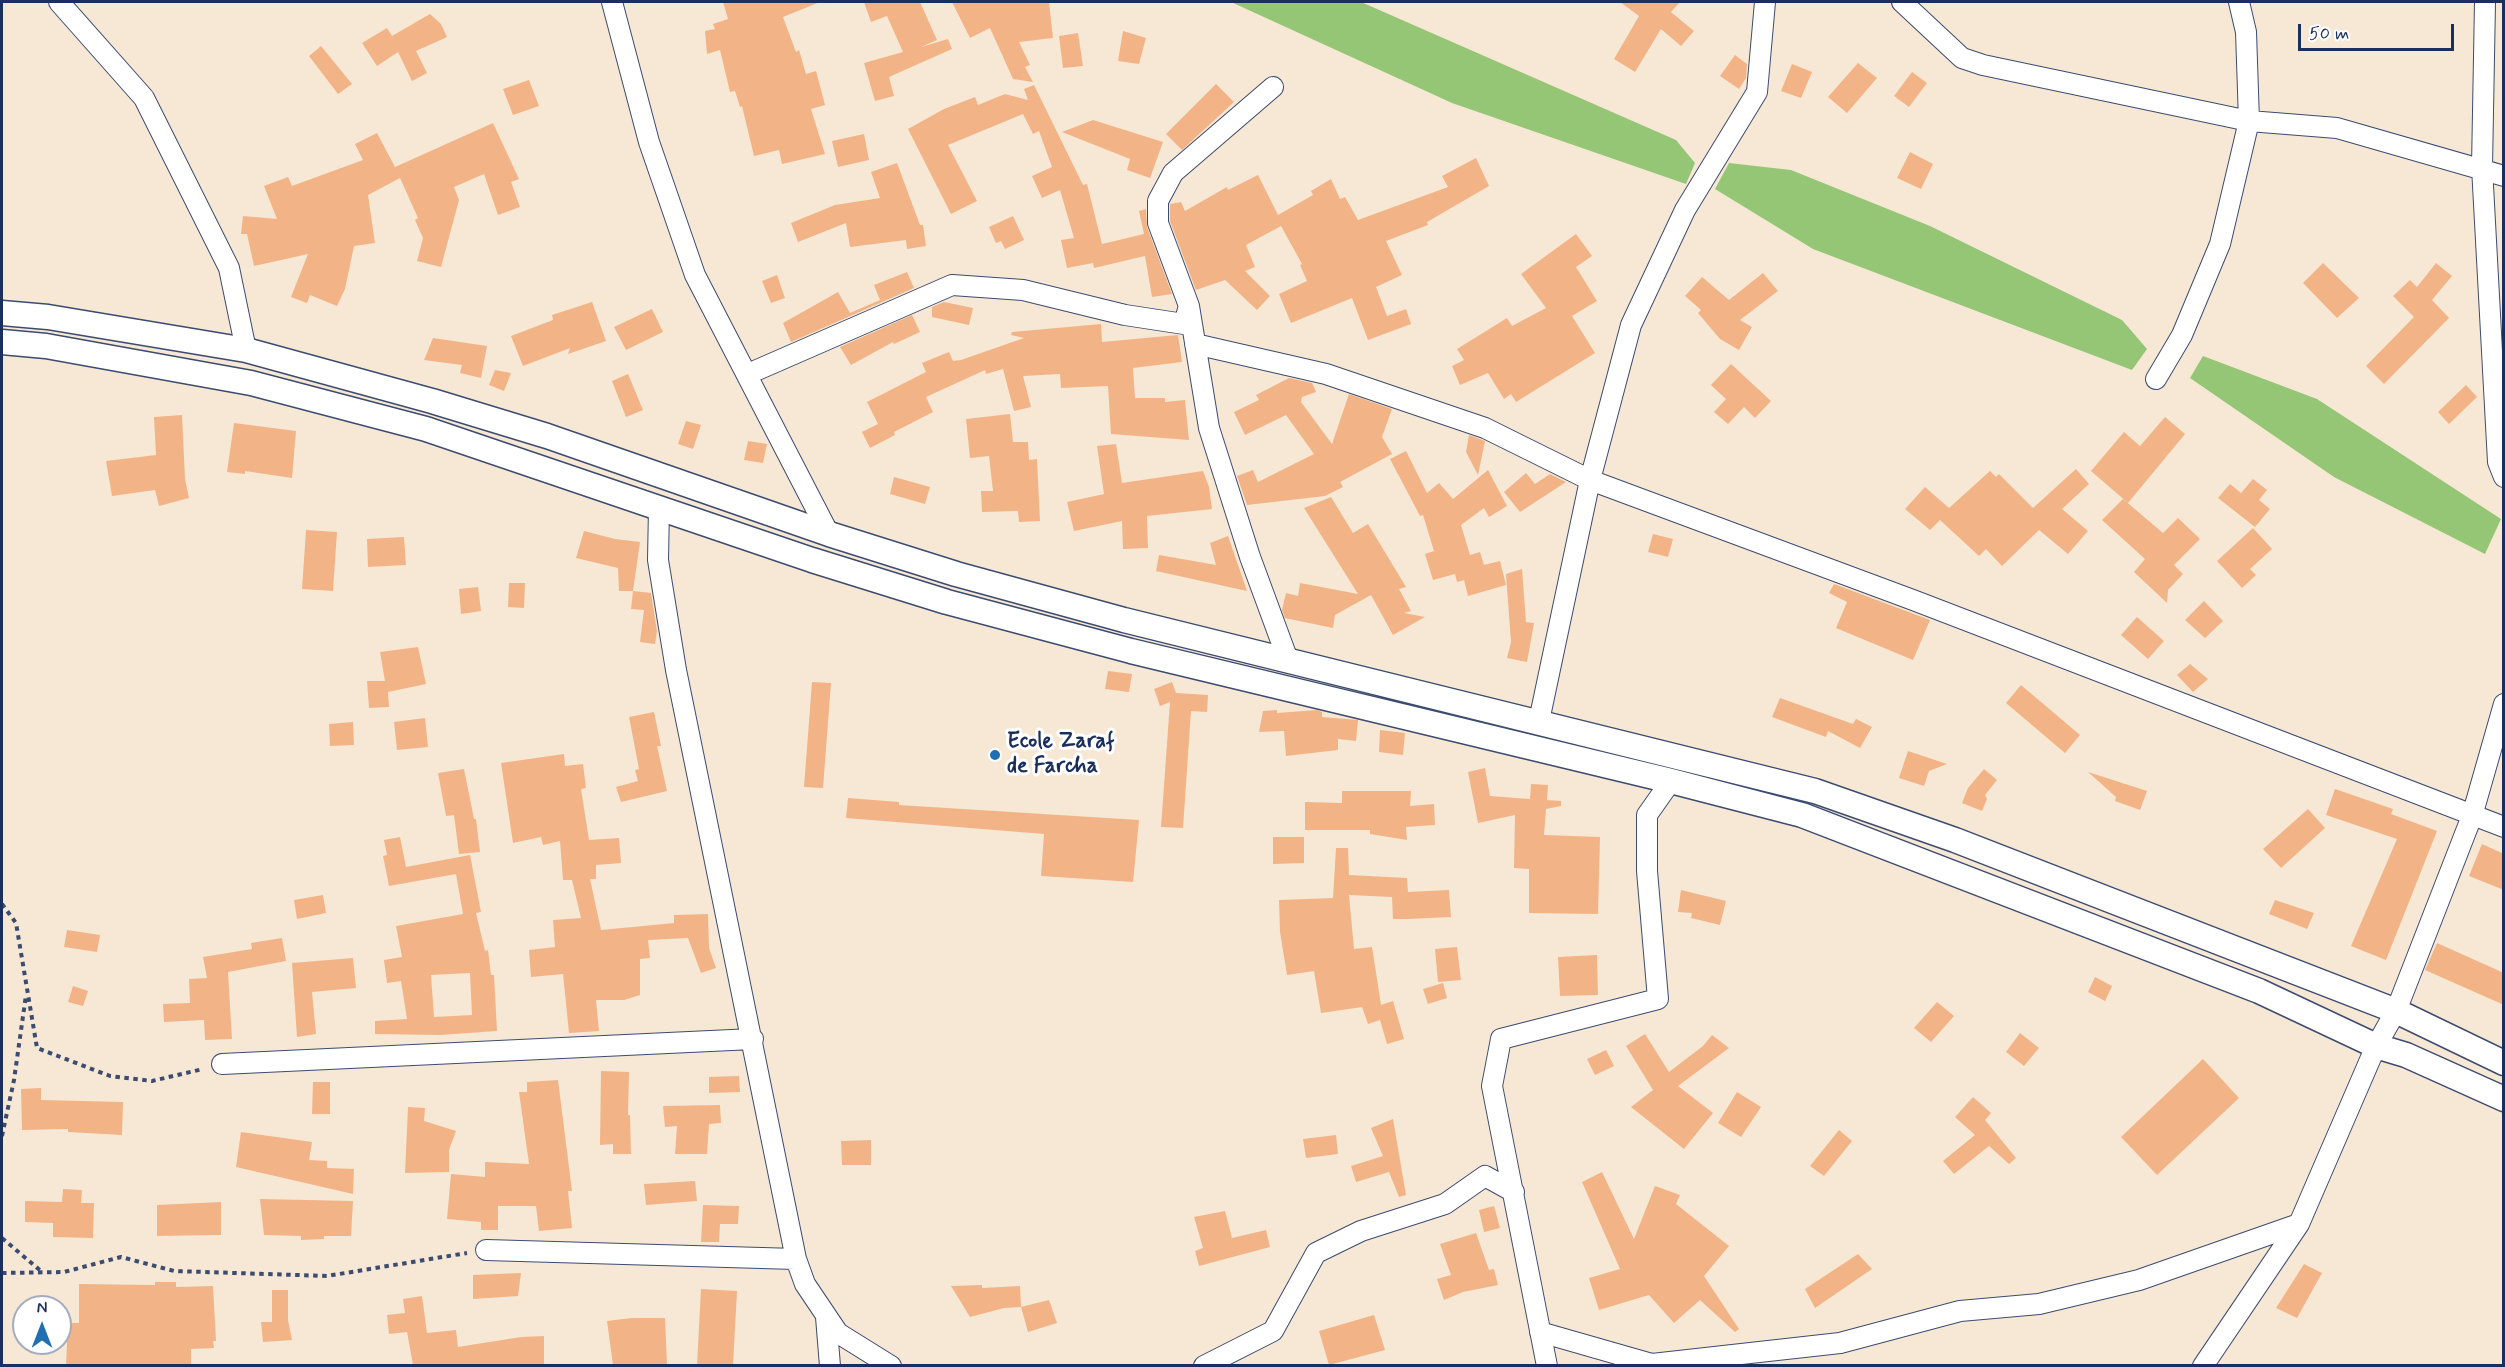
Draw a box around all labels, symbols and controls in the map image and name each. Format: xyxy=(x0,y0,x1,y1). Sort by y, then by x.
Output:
scale bar xyxy=(2301,12,2457,50)
text: 50 m xyxy=(2309,22,2349,46)
place label: Ecole Zaraf de Farcha xyxy=(1007,729,1114,780)
marker: Ecole Zaraf de Farcha xyxy=(988,748,1002,762)
north arrow xyxy=(12,1295,72,1355)
text: N xyxy=(37,1298,47,1319)

